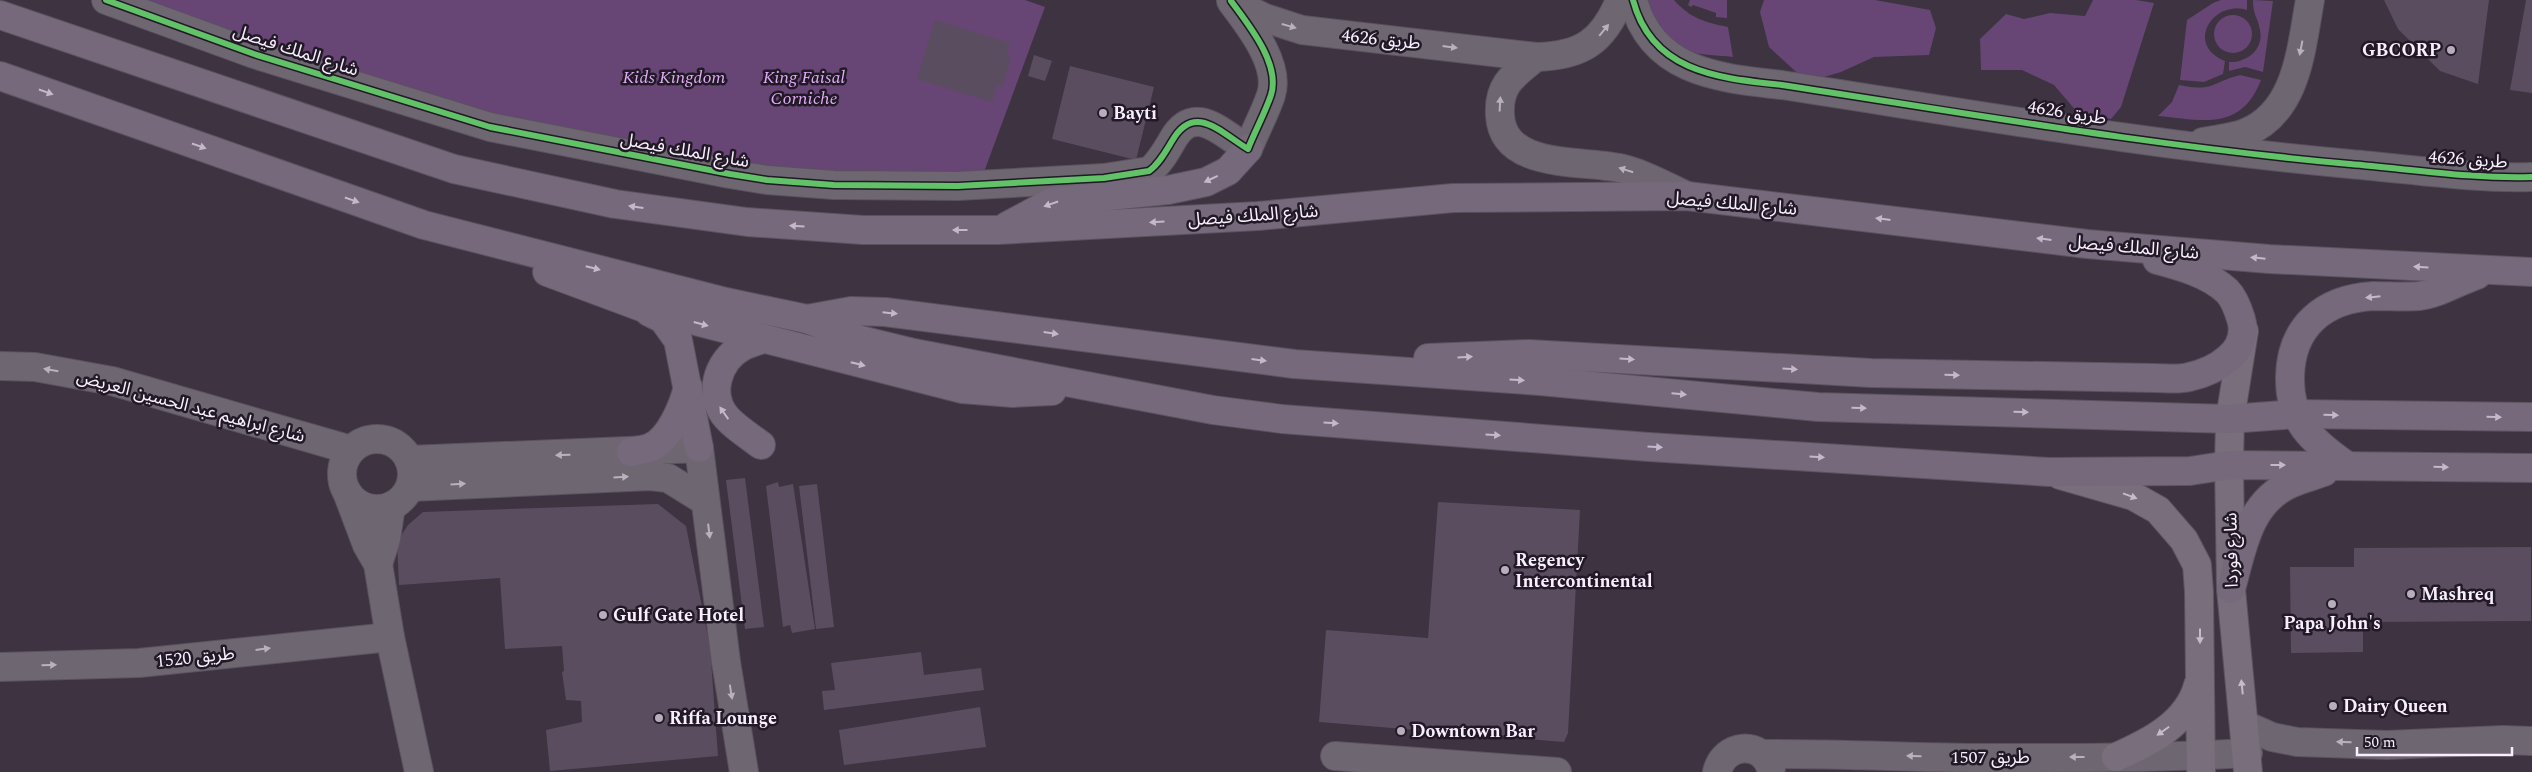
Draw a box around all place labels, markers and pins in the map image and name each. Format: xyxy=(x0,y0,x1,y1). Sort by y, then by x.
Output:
place label: GBCORP xyxy=(2362,37,2441,64)
marker: GBCORP xyxy=(2445,44,2457,56)
place label: Bayti xyxy=(1113,100,1157,127)
marker: Bayti xyxy=(1097,107,1109,119)
place label: Regency Intercontinental xyxy=(1515,547,1653,595)
marker: Regency Intercontinental xyxy=(1499,564,1511,576)
place label: Mashreq xyxy=(2421,581,2495,608)
marker: Mashreq xyxy=(2405,588,2417,600)
marker: Papa John's xyxy=(2326,598,2338,610)
place label: Gulf Gate Hotel xyxy=(613,602,744,629)
marker: Gulf Gate Hotel xyxy=(597,609,609,621)
place label: Papa John's xyxy=(2283,610,2381,637)
place label: Dairy Queen xyxy=(2343,693,2448,720)
marker: Dairy Queen xyxy=(2327,700,2339,712)
place label: Riffa Lounge xyxy=(669,705,777,732)
marker: Riffa Lounge xyxy=(653,712,665,724)
place label: Downtown Bar xyxy=(1411,718,1535,745)
marker: Downtown Bar xyxy=(1395,725,1407,737)

